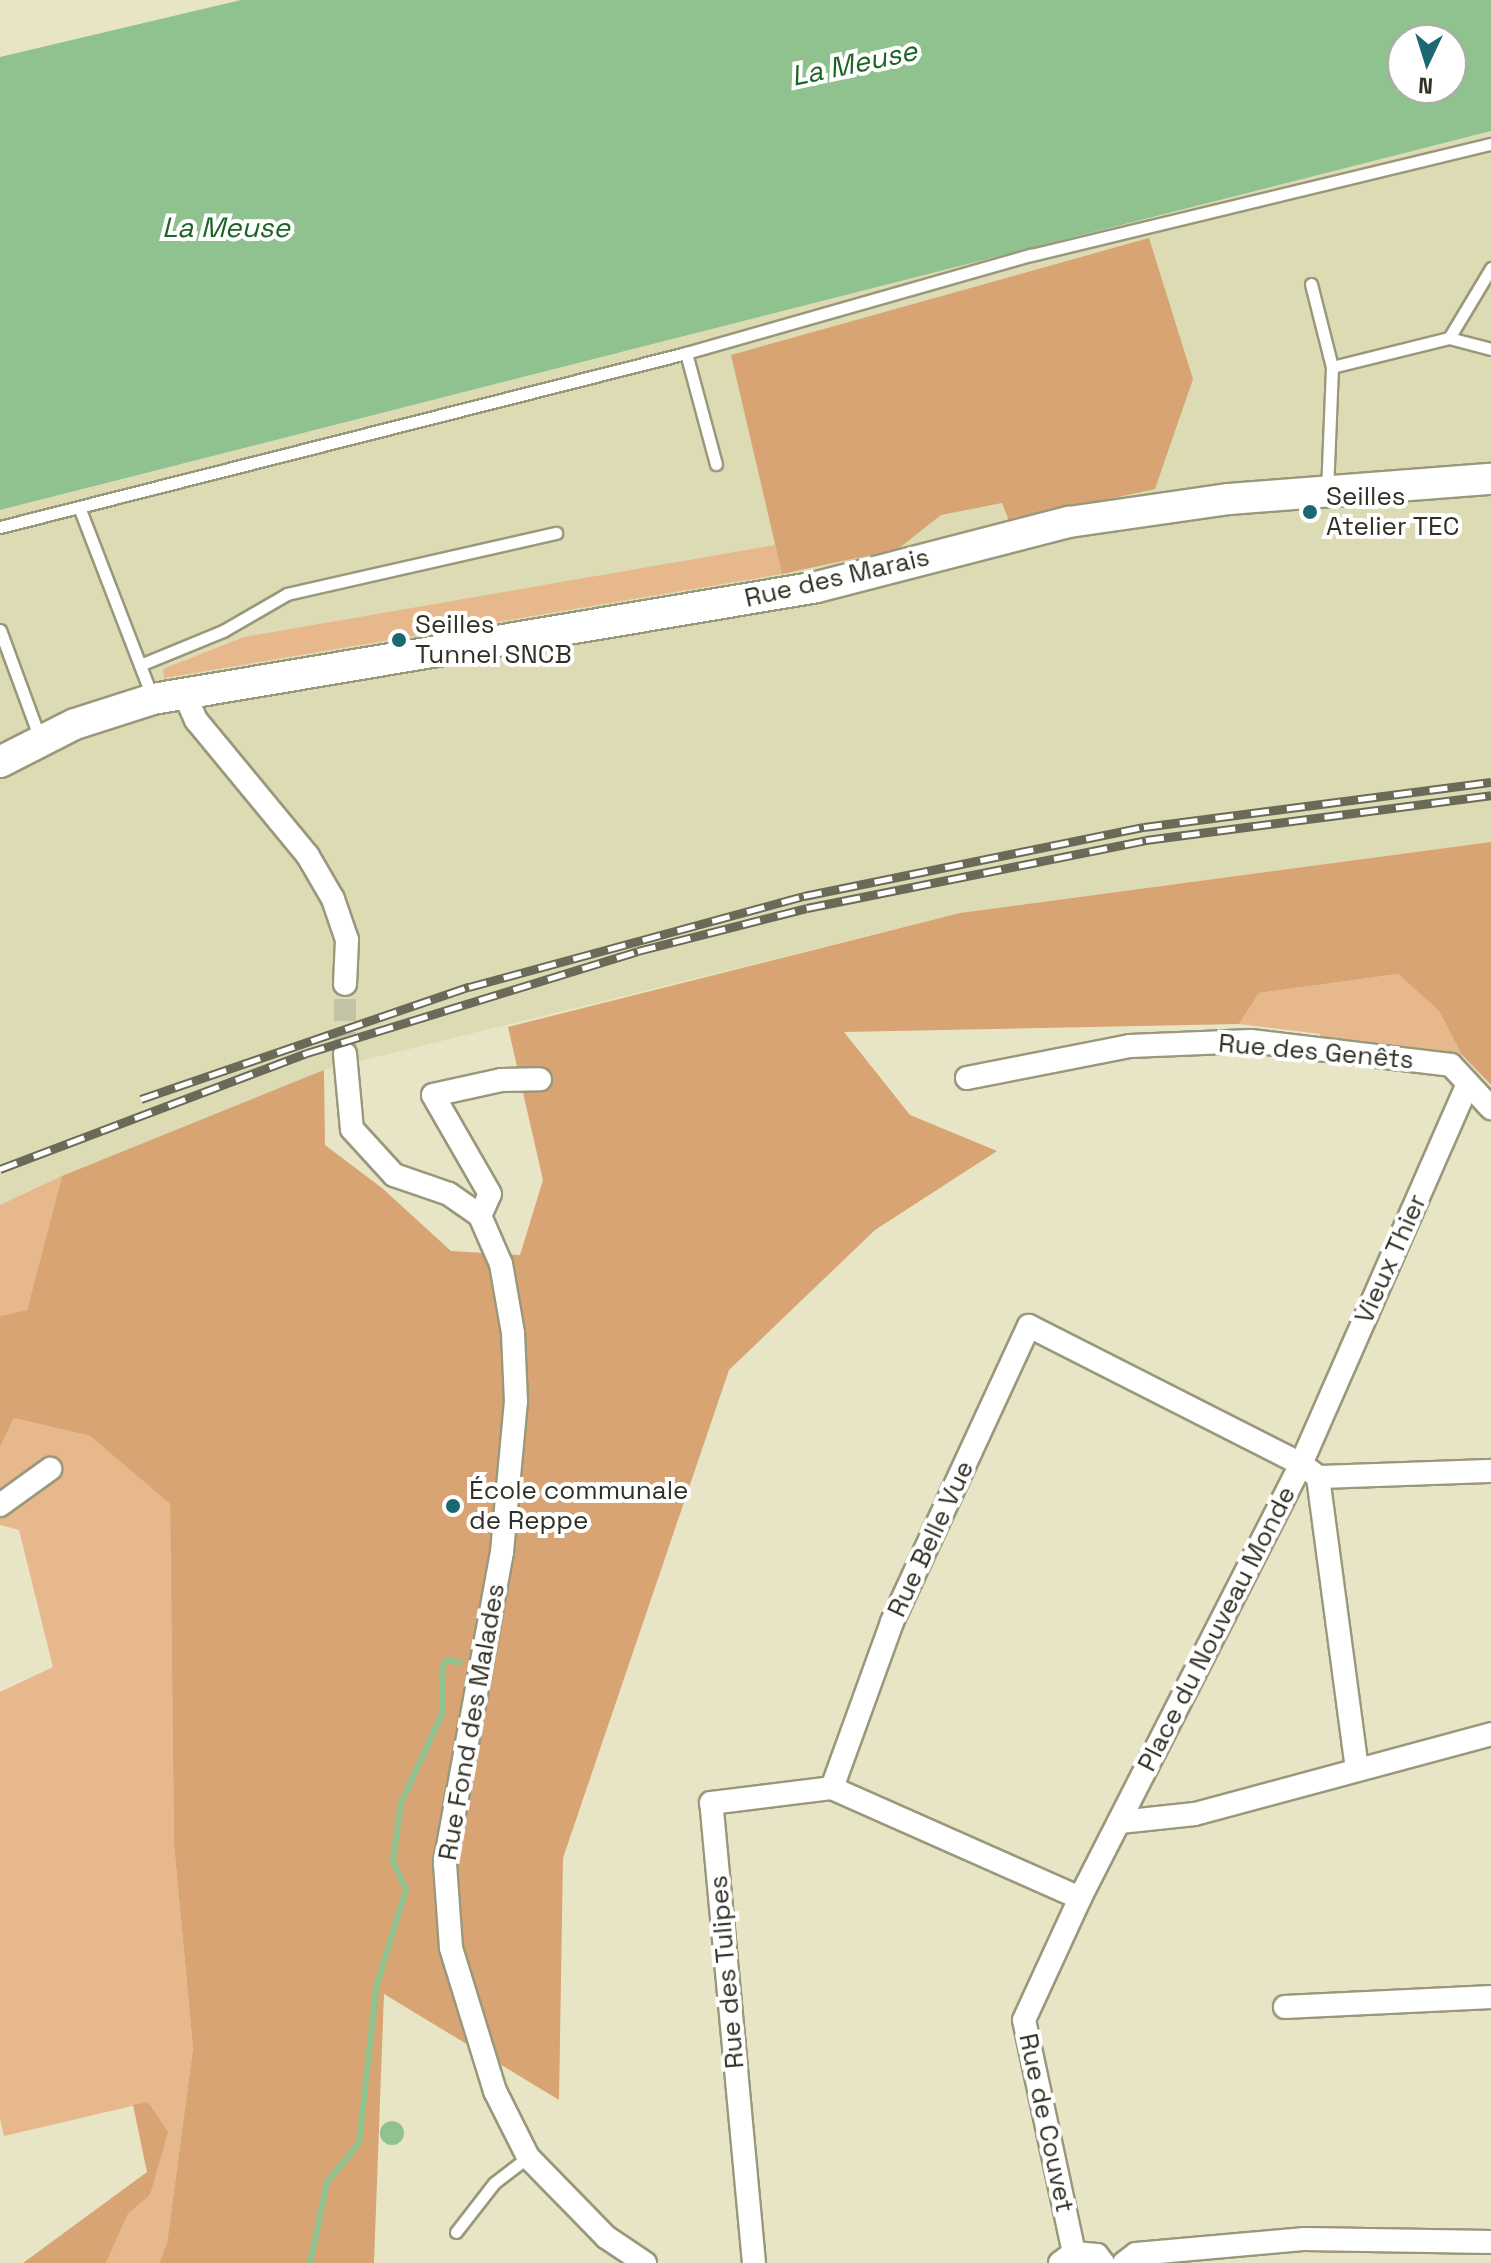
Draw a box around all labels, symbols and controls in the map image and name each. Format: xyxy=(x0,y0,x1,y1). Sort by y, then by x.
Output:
north arrow xyxy=(1387,24,1467,104)
water label: La Meuse xyxy=(788,33,920,93)
text: N xyxy=(1417,71,1434,100)
water label: La Meuse xyxy=(162,210,290,244)
place label: Seilles Atelier TEC xyxy=(1326,481,1460,542)
marker: Seilles Atelier TEC xyxy=(1301,503,1319,521)
street label: Rue des Marais xyxy=(742,542,932,614)
place label: Seilles Tunnel SNCB xyxy=(415,609,572,670)
marker: Seilles Tunnel SNCB xyxy=(390,631,408,649)
street label: Rue des Genêts xyxy=(1217,1028,1415,1076)
street label: Vieux Thier xyxy=(1349,1189,1433,1329)
street label: Rue Belle Vue xyxy=(881,1456,981,1622)
place label: École communale de Reppe xyxy=(469,1475,688,1536)
street label: Place du Nouveau Monde xyxy=(1131,1481,1303,1777)
marker: École communale de Reppe xyxy=(444,1497,462,1515)
street label: Rue Fond des Malades xyxy=(432,1581,512,1863)
street label: Rue des Tulipes xyxy=(703,1874,751,2070)
street label: Rue de Couvet xyxy=(1012,2031,1080,2215)

